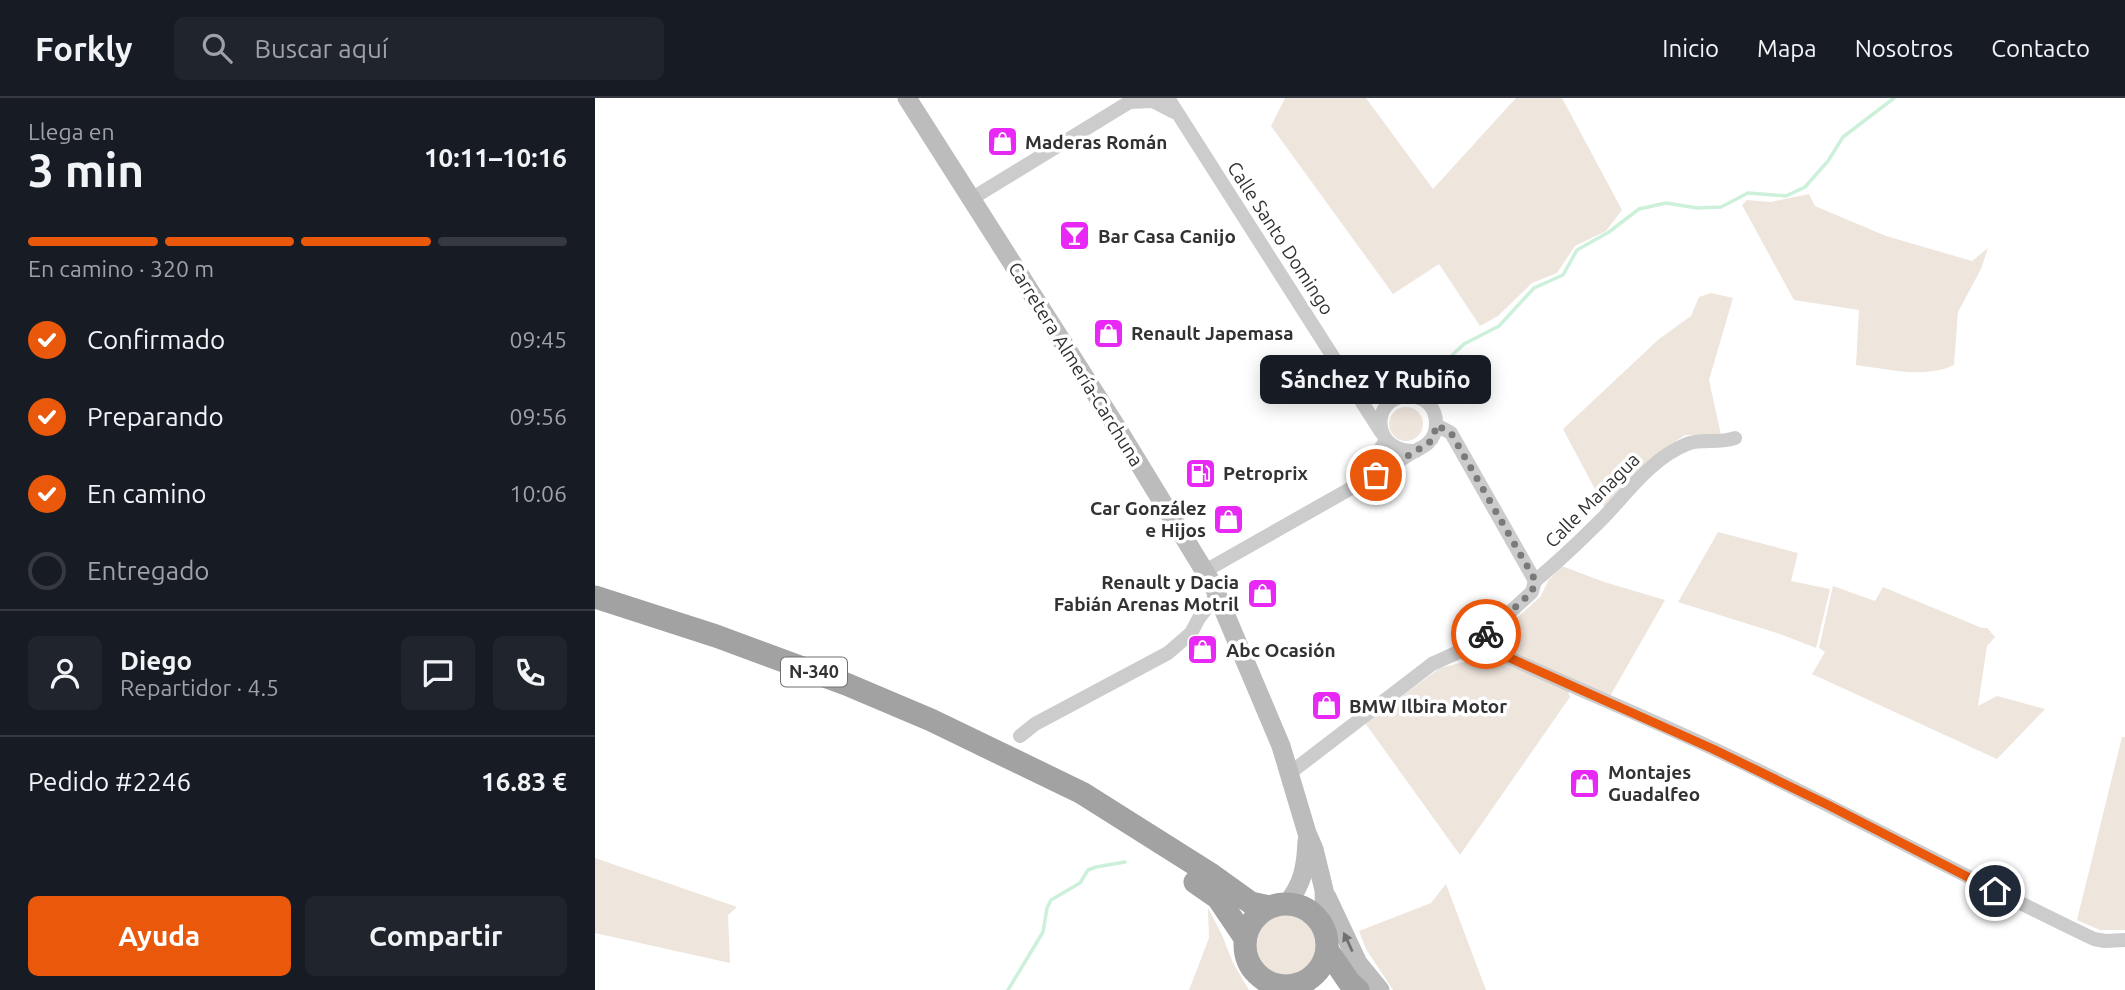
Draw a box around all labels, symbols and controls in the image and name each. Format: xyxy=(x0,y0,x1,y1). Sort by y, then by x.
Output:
search box xyxy=(174,17,664,80)
icon: search xyxy=(198,29,236,67)
text: Forkly xyxy=(35,30,132,67)
text: Buscar aquí xyxy=(254,34,388,63)
text: Inicio xyxy=(1662,35,1719,62)
text: Mapa xyxy=(1757,35,1817,62)
text: Nosotros xyxy=(1855,35,1953,62)
text: Contacto xyxy=(1991,35,2090,62)
text: Llega en xyxy=(28,119,115,144)
shop icon: Maderas Román xyxy=(985,125,1019,159)
place label: Maderas Román xyxy=(1025,131,1167,153)
text: 10:11–10:16 xyxy=(424,143,567,172)
text: 3 min xyxy=(28,144,144,196)
street label: Calle Santo Domingo xyxy=(1223,157,1339,319)
bar icon: Bar Casa Canijo xyxy=(1058,219,1092,253)
place label: Bar Casa Canijo xyxy=(1098,225,1236,247)
text: En camino · 320 m xyxy=(28,256,214,281)
street label: Carretera Almería-Carchuna xyxy=(1004,258,1148,470)
shop icon: Renault Japemasa xyxy=(1091,316,1125,350)
icon: check xyxy=(28,321,66,359)
place label: Renault Japemasa xyxy=(1131,322,1294,344)
text: Confirmado xyxy=(87,325,225,354)
text: 09:45 xyxy=(509,327,567,352)
callout: Sánchez Y Rubiño xyxy=(1261,356,1491,405)
text: Sánchez Y Rubiño xyxy=(1281,367,1470,392)
icon: check xyxy=(28,398,66,436)
text: Preparando xyxy=(87,402,224,431)
text: 09:56 xyxy=(509,404,567,429)
pin xyxy=(1346,445,1406,505)
street label: Calle Managua xyxy=(1540,448,1644,552)
fuel station icon: Petroprix xyxy=(1183,456,1217,490)
icon: bag xyxy=(1357,456,1395,494)
place label: Petroprix xyxy=(1223,462,1308,484)
icon: check xyxy=(28,475,66,513)
text: En camino xyxy=(87,479,207,508)
text: 10:06 xyxy=(509,481,567,506)
place label: Car González e Hijos xyxy=(1090,497,1206,541)
shop icon: Car González e Hijos xyxy=(1212,502,1246,536)
text: Entregado xyxy=(87,556,210,585)
place label: Renault y Dacia Fabián Arenas Motril xyxy=(1054,571,1239,615)
shop icon: Renault y Dacia Fabián Arenas Motril xyxy=(1245,576,1279,610)
courier xyxy=(1451,599,1521,669)
icon: bike xyxy=(1467,615,1505,653)
shop icon: Abc Ocasión xyxy=(1186,633,1220,667)
button: person xyxy=(28,636,102,710)
button: chat xyxy=(401,636,475,710)
button: phone xyxy=(493,636,567,710)
place label: Abc Ocasión xyxy=(1226,639,1336,661)
text: Diego xyxy=(120,646,192,675)
road number: N-340 xyxy=(781,658,847,686)
text: Repartidor · 4.5 xyxy=(120,675,279,700)
shop icon: BMW Ilbira Motor xyxy=(1309,689,1343,723)
place label: BMW Ilbira Motor xyxy=(1349,695,1507,717)
place label: Montajes Guadalfeo xyxy=(1608,761,1700,805)
shop icon: Montajes Guadalfeo xyxy=(1568,766,1602,800)
text: Pedido #2246 xyxy=(28,767,191,796)
text: 16.83 € xyxy=(481,767,567,796)
pin xyxy=(1965,861,2025,921)
icon: home xyxy=(1976,872,2014,910)
button: Ayuda xyxy=(28,896,291,976)
button: Compartir xyxy=(305,896,567,976)
one-way arrow xyxy=(1343,932,1354,952)

